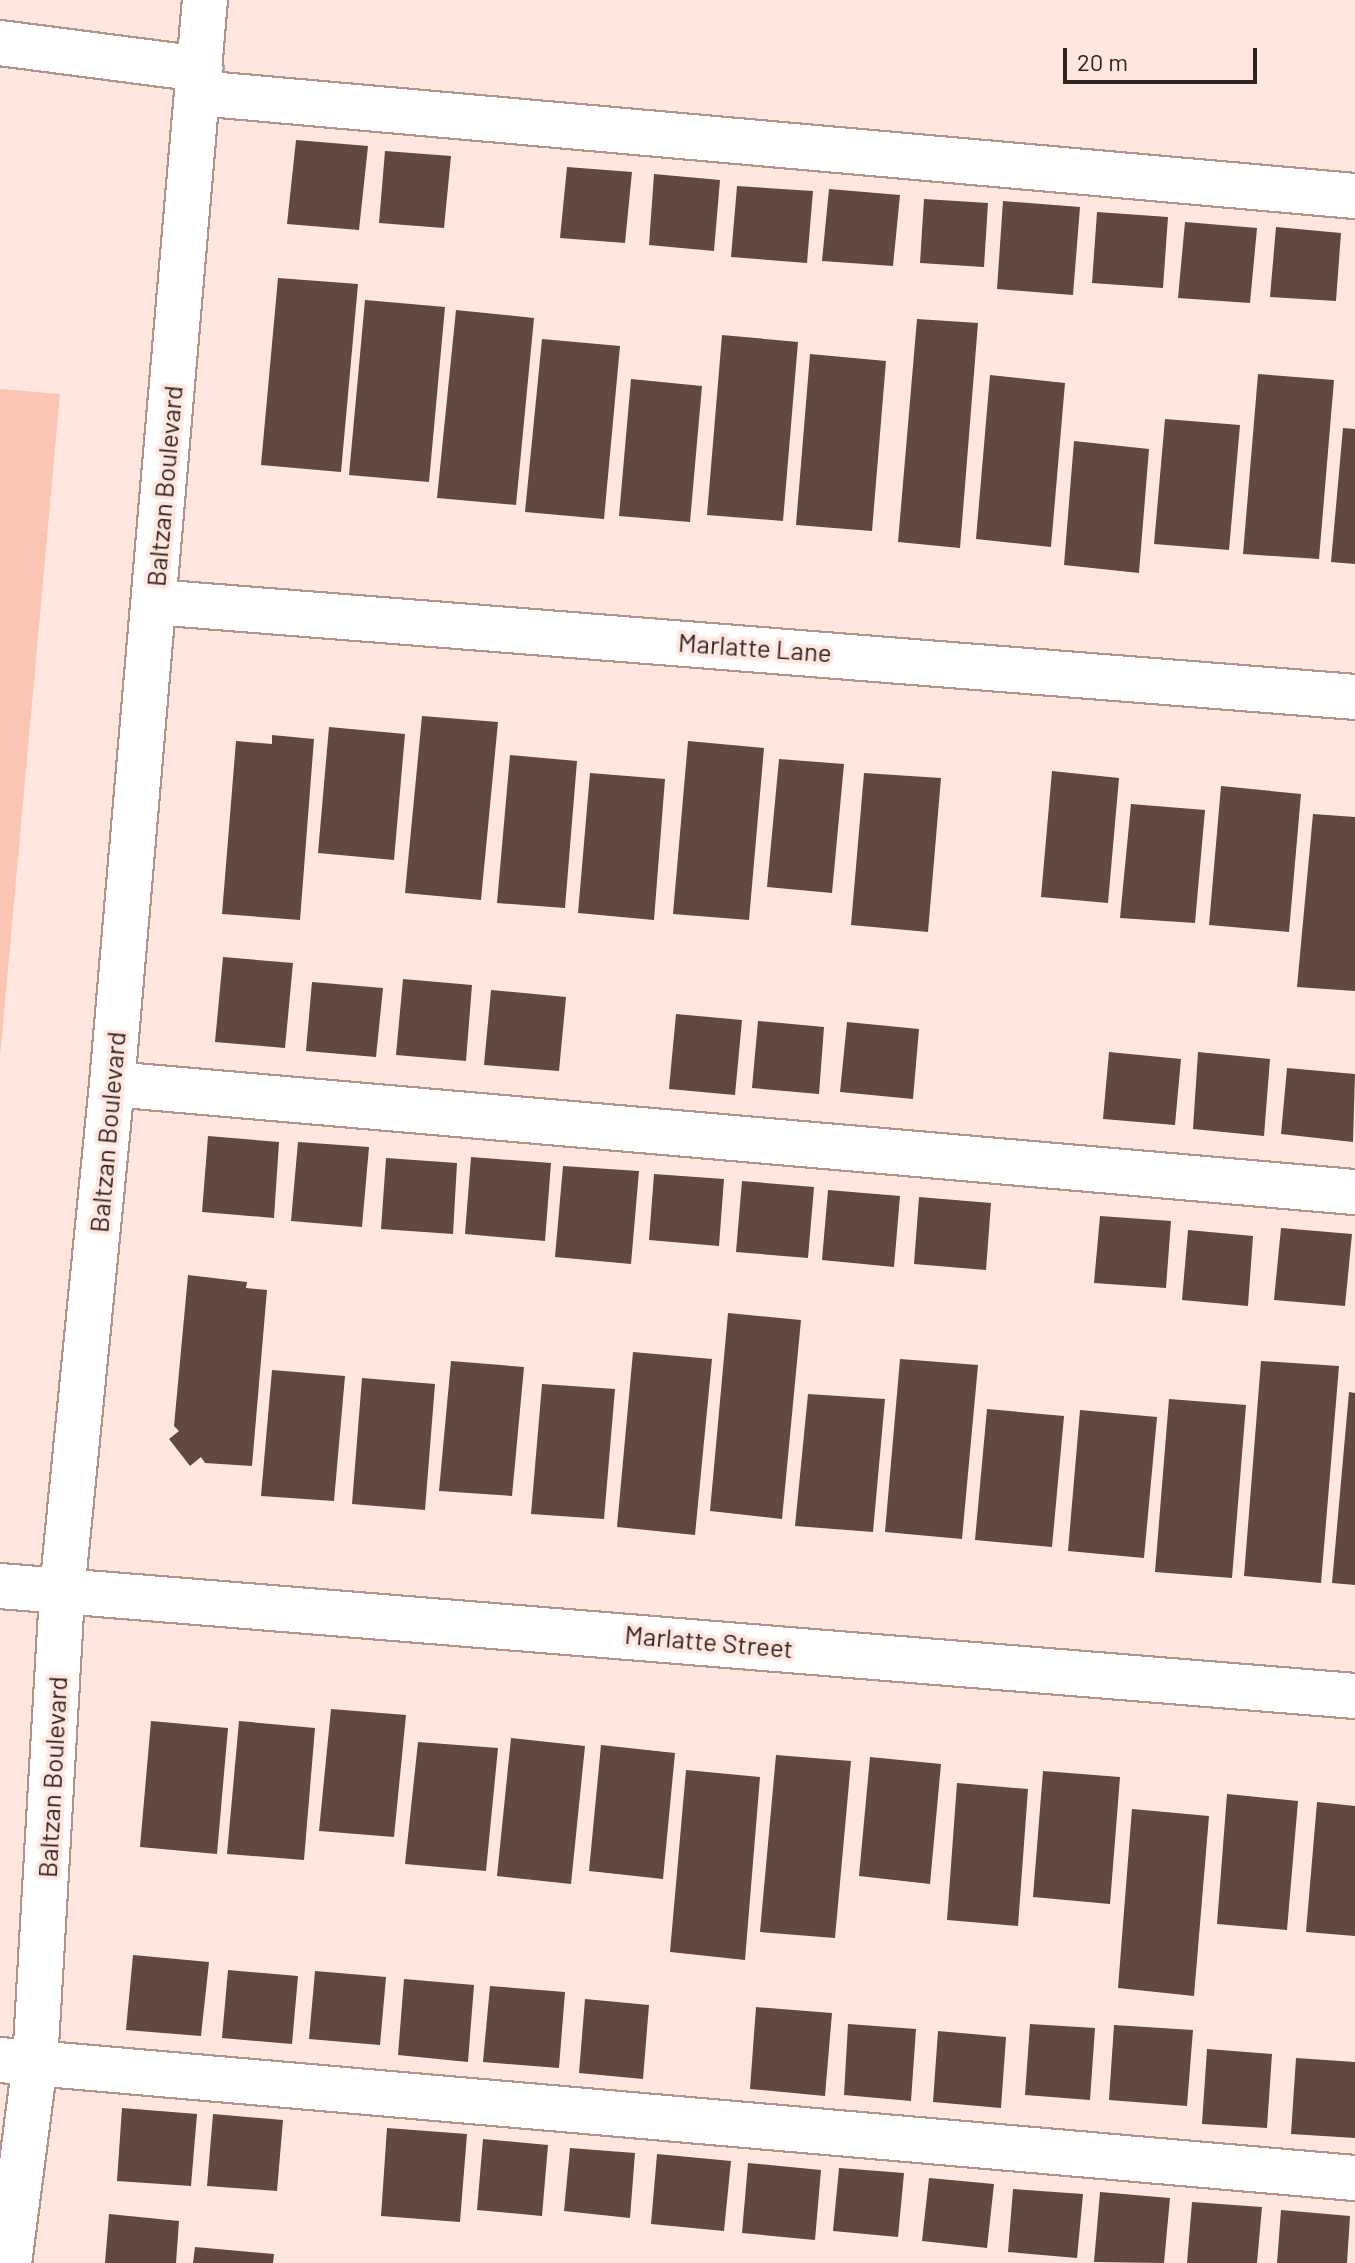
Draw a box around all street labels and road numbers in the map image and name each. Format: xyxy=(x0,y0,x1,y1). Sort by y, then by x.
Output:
street label: Baltzan Boulevard xyxy=(140,384,188,588)
street label: Marlatte Lane xyxy=(677,626,833,668)
street label: Baltzan Boulevard xyxy=(83,1030,131,1234)
street label: Marlatte Street xyxy=(623,1618,795,1664)
street label: Baltzan Boulevard xyxy=(31,1675,73,1879)

